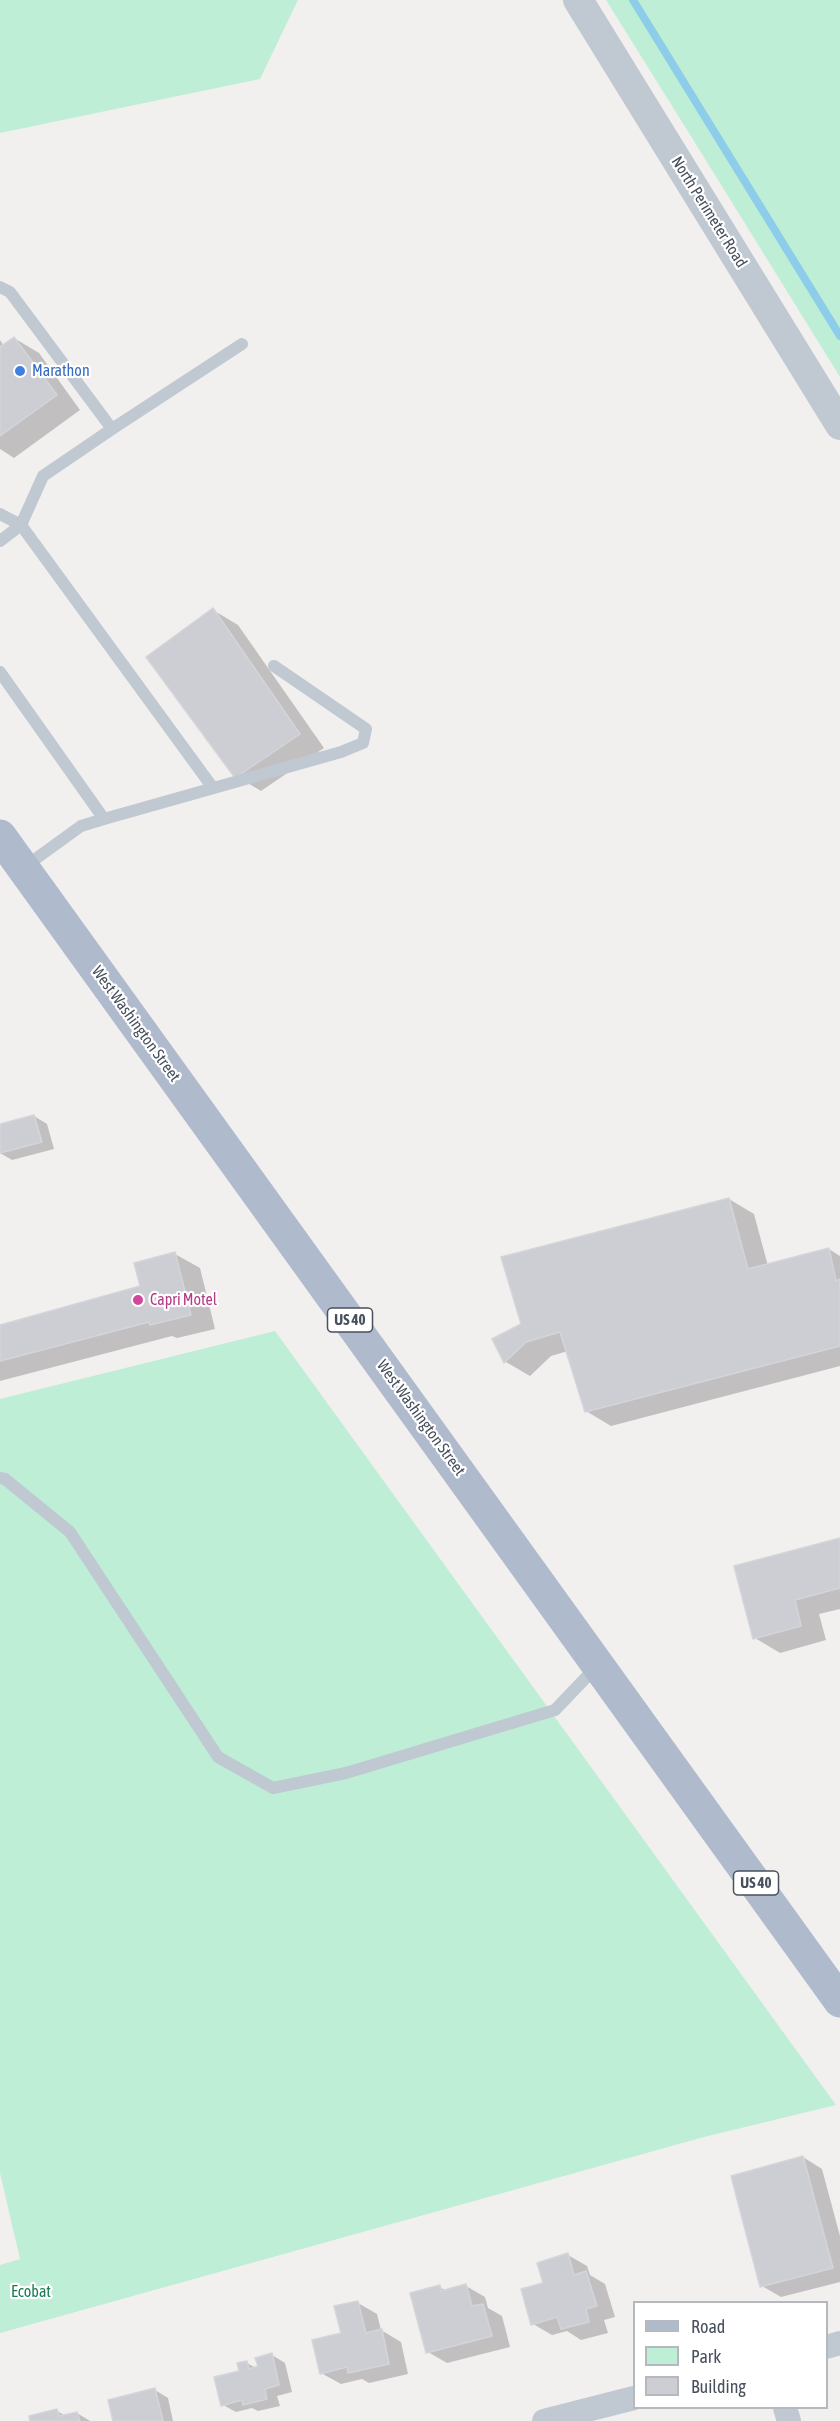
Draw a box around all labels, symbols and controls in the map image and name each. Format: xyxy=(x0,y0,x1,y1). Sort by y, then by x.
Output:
street label: North Perimeter Road xyxy=(667,153,751,271)
place label: Marathon xyxy=(32,361,90,381)
marker: Marathon xyxy=(13,364,27,378)
street label: West Washington Street xyxy=(88,962,184,1086)
place label: Capri Motel xyxy=(150,1290,217,1310)
marker: Capri Motel xyxy=(131,1293,145,1307)
road number: US 40 xyxy=(328,1308,372,1332)
street label: West Washington Street xyxy=(373,1356,469,1480)
road number: US 40 xyxy=(734,1871,778,1895)
park label: Ecobat xyxy=(11,2282,51,2302)
legend xyxy=(633,2301,828,2409)
text: Road xyxy=(691,2316,725,2337)
text: Park xyxy=(691,2346,721,2367)
text: Building xyxy=(691,2376,746,2397)

